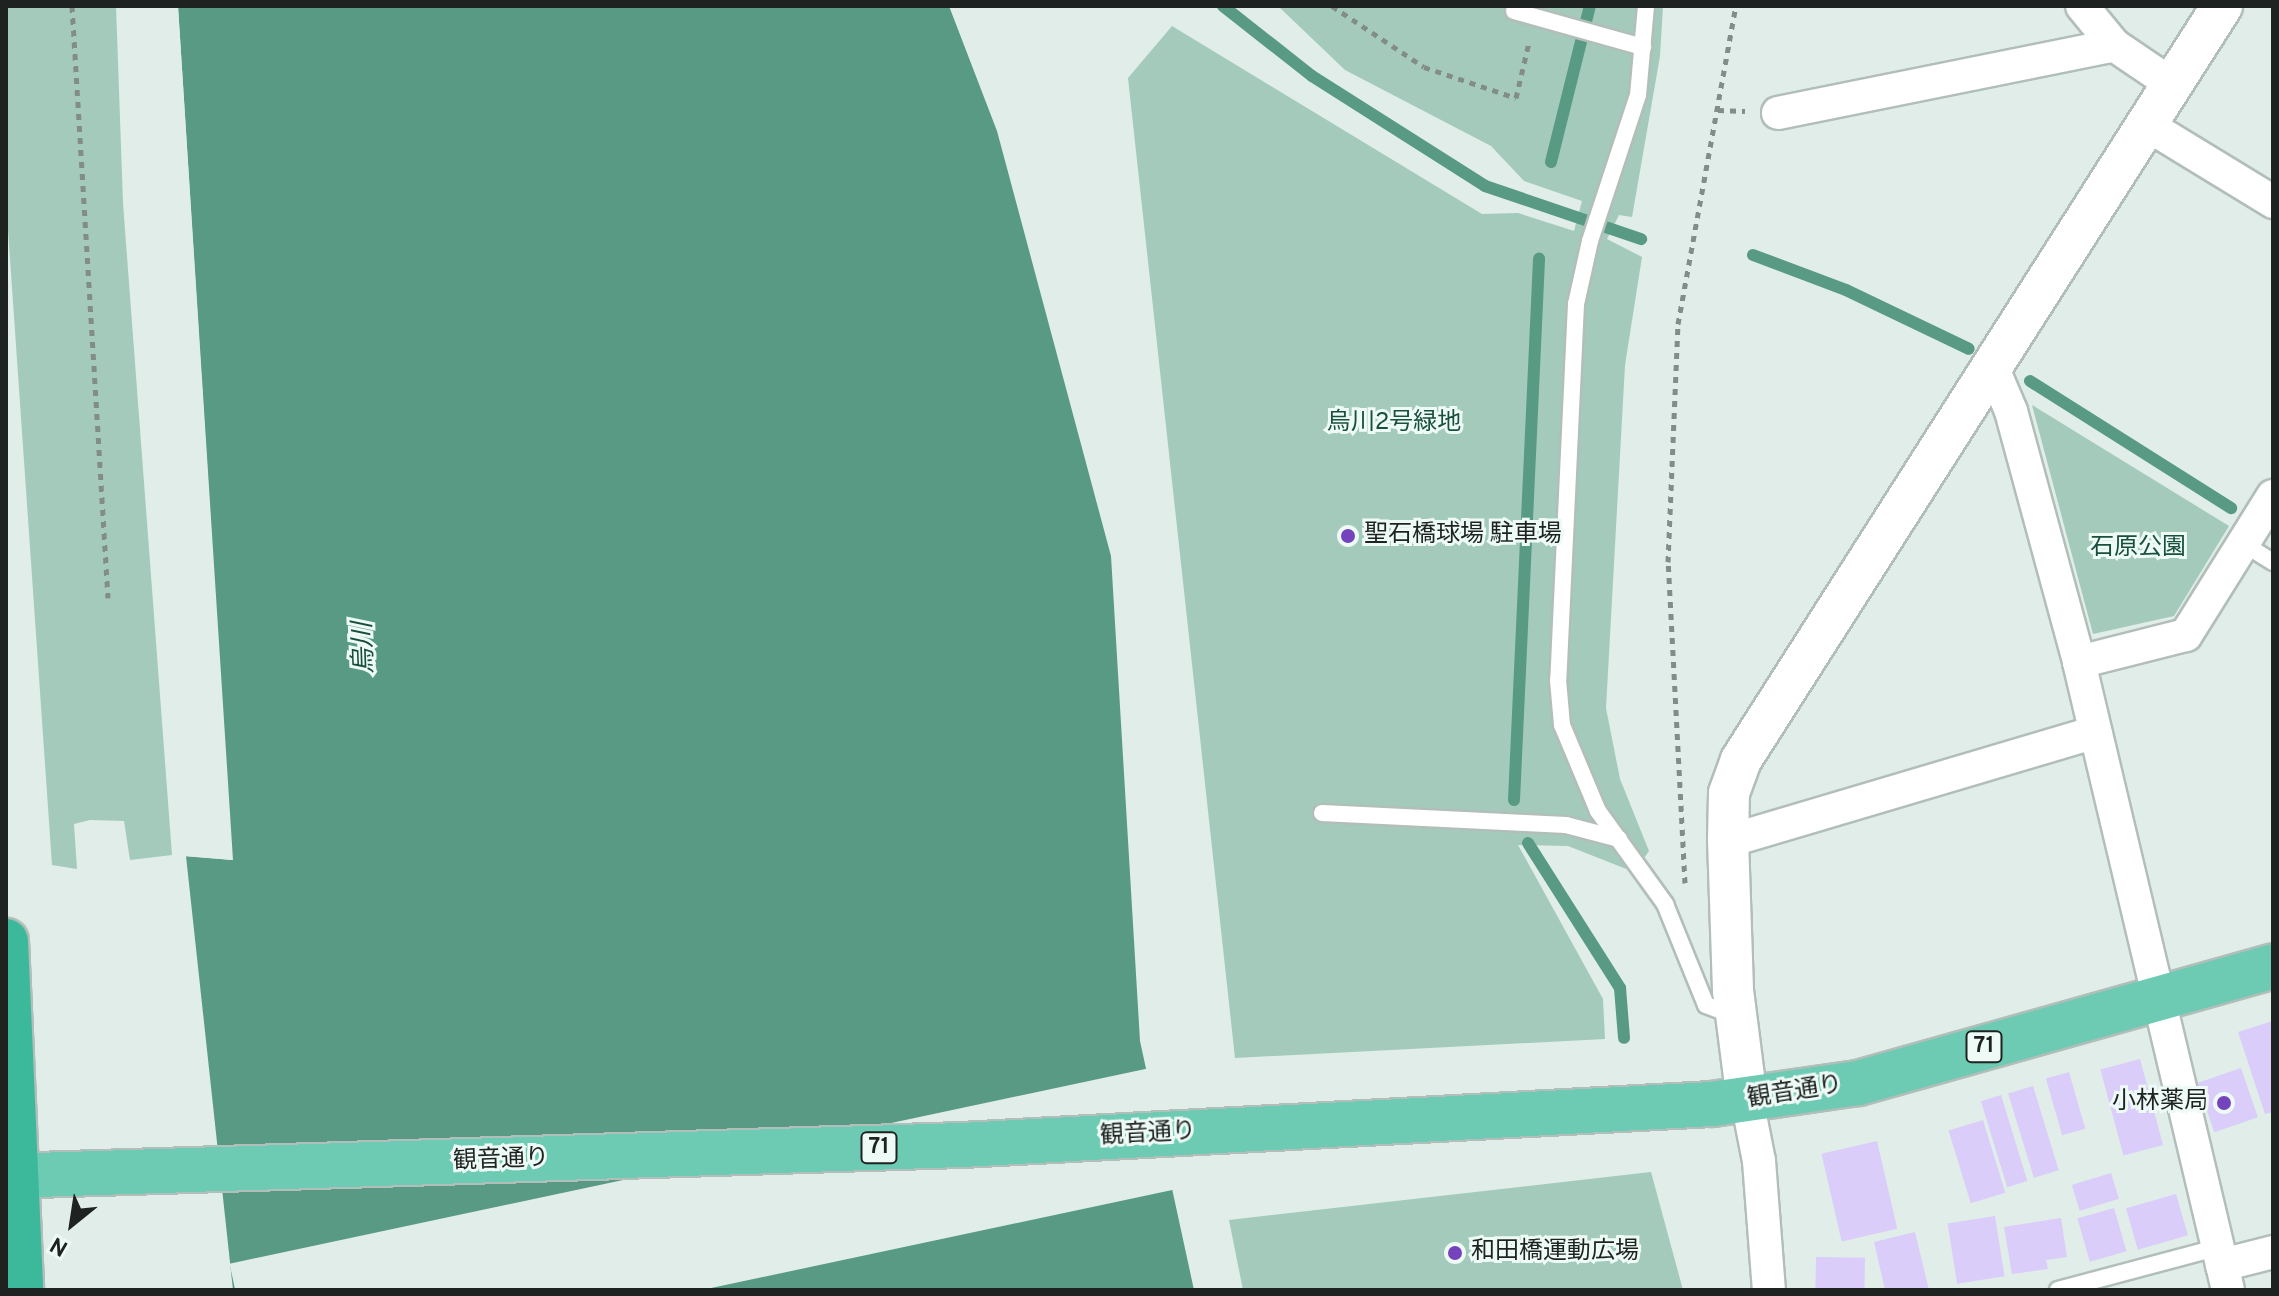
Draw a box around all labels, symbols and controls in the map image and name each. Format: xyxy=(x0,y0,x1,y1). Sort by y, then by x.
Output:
park label: 烏川2号緑地 xyxy=(1327,410,1461,438)
place label: 聖石橋球場 駐車場 xyxy=(1364,522,1562,550)
marker: 聖石橋球場 駐車場 xyxy=(1339,527,1357,545)
park label: 石原公園 xyxy=(2090,535,2186,563)
water label: 烏川 xyxy=(349,621,381,675)
road number: 71 xyxy=(1964,1029,2004,1065)
street label: 観音通り xyxy=(1745,1071,1845,1115)
place label: 小林薬局 xyxy=(2112,1089,2208,1117)
marker: 小林薬局 xyxy=(2215,1094,2233,1112)
street label: 観音通り xyxy=(1099,1118,1197,1152)
road number: 71 xyxy=(859,1130,899,1166)
street label: 観音通り xyxy=(453,1145,549,1177)
north arrow xyxy=(32,1184,112,1264)
text: N xyxy=(46,1230,73,1261)
place label: 和田橋運動広場 xyxy=(1471,1239,1639,1267)
marker: 和田橋運動広場 xyxy=(1446,1244,1464,1262)

